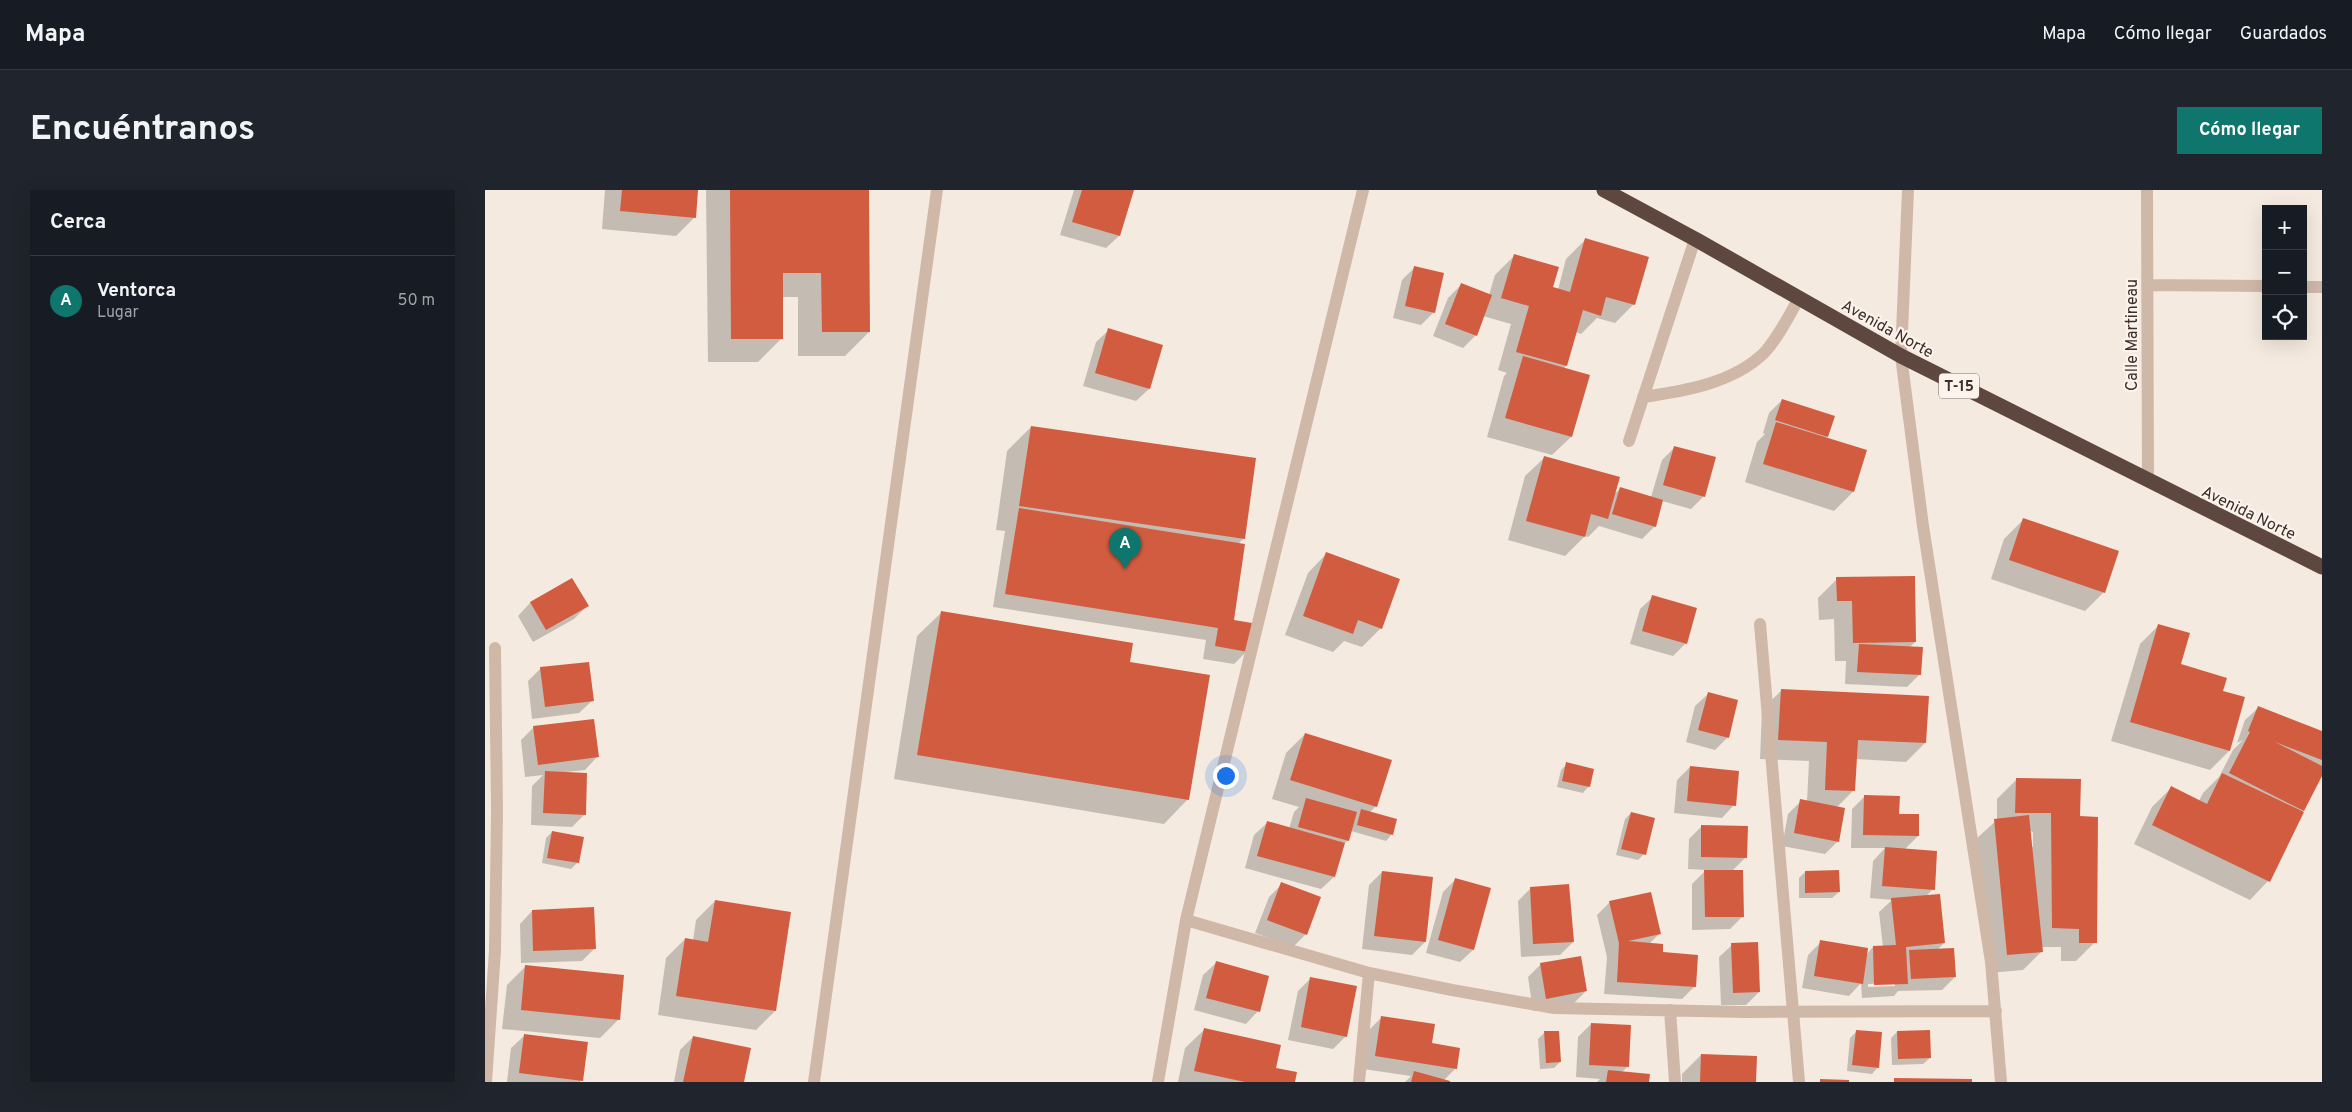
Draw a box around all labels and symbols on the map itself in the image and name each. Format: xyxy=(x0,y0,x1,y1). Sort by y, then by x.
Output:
street label: Calle Martineau xyxy=(2123,279,2143,391)
street label: Avenida Norte xyxy=(1837,296,1937,363)
road number: T-15 xyxy=(1939,374,1979,398)
street label: Avenida Norte xyxy=(2198,482,2299,545)
pin: A xyxy=(1109,528,1141,569)
your location xyxy=(1213,763,1239,789)

